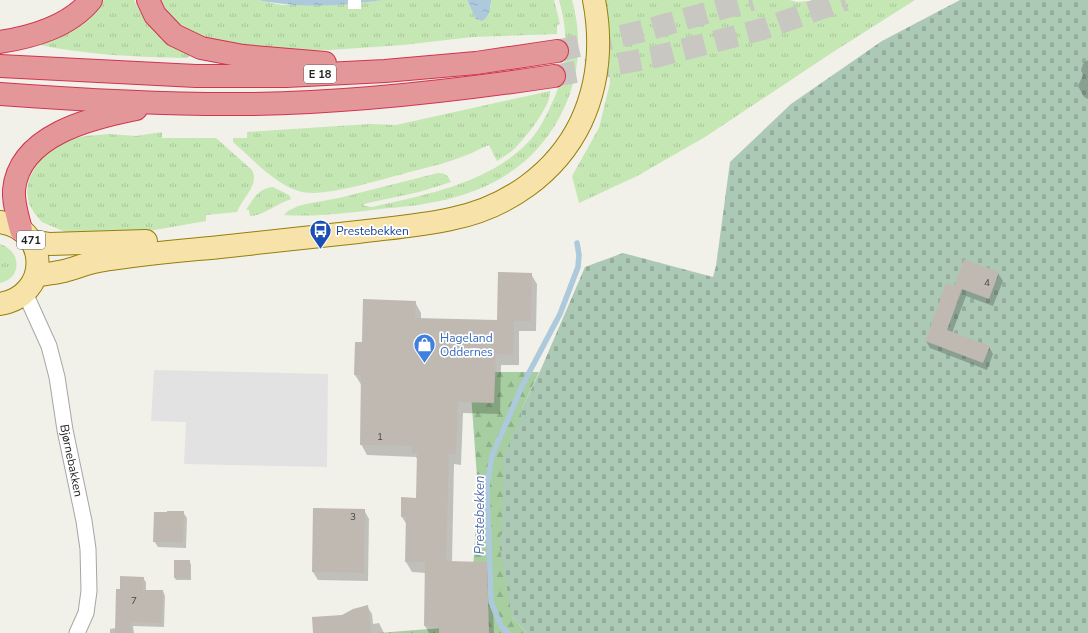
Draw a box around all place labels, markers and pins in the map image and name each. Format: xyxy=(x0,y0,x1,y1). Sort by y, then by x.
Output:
bus stop icon: Prestebekken xyxy=(308,218,334,251)
place label: Prestebekken xyxy=(336,223,409,239)
place label: Hageland Oddernes xyxy=(440,330,493,360)
shop icon: Hageland Oddernes xyxy=(412,332,438,365)

